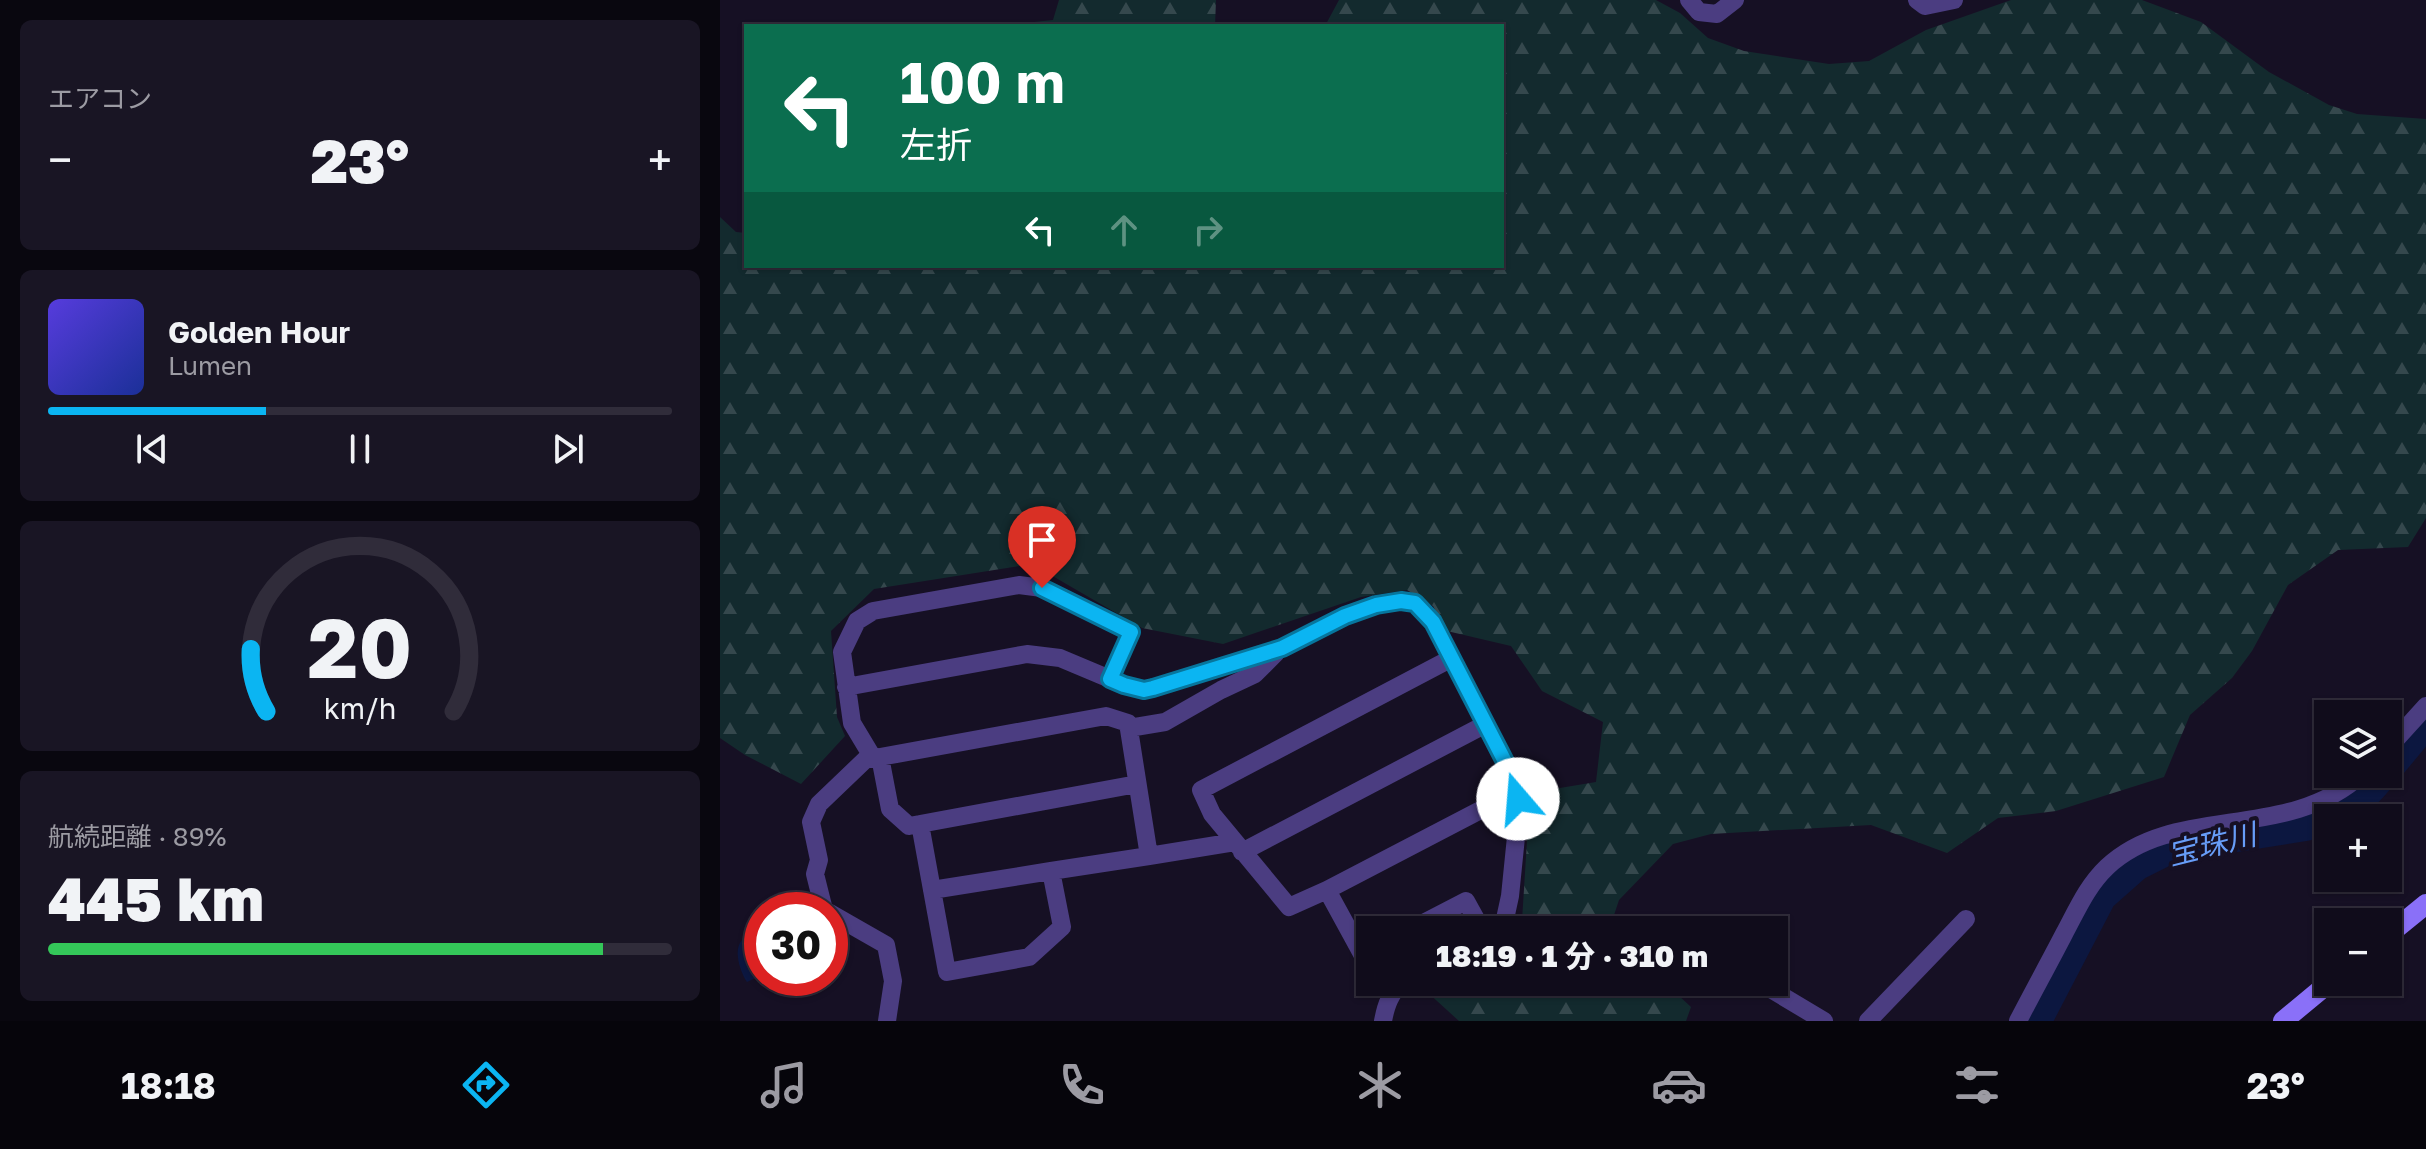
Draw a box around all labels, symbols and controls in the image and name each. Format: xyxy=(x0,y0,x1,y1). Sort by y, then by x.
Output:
text: 100 m xyxy=(900,48,1065,115)
icon: left xyxy=(768,56,872,160)
text: エアコン xyxy=(48,83,152,114)
text: 左折 xyxy=(900,123,972,166)
text: 23° xyxy=(311,124,409,196)
text: − xyxy=(48,133,72,186)
text: + xyxy=(648,133,672,186)
icon: left xyxy=(1018,208,1062,252)
icon: ahead xyxy=(1102,208,1146,252)
icon: right xyxy=(1186,208,1230,252)
text: Golden Hour xyxy=(168,314,350,350)
text: Lumen xyxy=(168,350,252,381)
icon: previous xyxy=(130,427,174,471)
icon: pause xyxy=(338,427,382,471)
icon: next xyxy=(546,427,590,471)
pin xyxy=(1008,506,1076,588)
icon: arrive xyxy=(1020,518,1064,562)
text: 20 xyxy=(308,595,412,695)
text: km/h xyxy=(324,691,396,725)
map controls xyxy=(2314,700,2402,996)
button: layers xyxy=(2314,700,2402,788)
position arrow xyxy=(1476,757,1560,841)
button: + xyxy=(2314,804,2402,892)
water label: 宝珠川 xyxy=(2164,815,2263,872)
text: 航続距離 · 89% xyxy=(48,821,226,852)
text: 445 km xyxy=(48,862,264,934)
speed limit sign: 30 xyxy=(744,892,848,996)
button: − xyxy=(2314,908,2402,996)
text: 18:19 · 1 分 · 310 m xyxy=(1436,938,1708,974)
icon: directions xyxy=(458,1057,514,1113)
icon: music xyxy=(756,1057,812,1113)
icon: phone xyxy=(1054,1057,1110,1113)
icon: climate xyxy=(1352,1057,1408,1113)
icon: car xyxy=(1651,1057,1707,1113)
icon: filters xyxy=(1949,1057,2005,1113)
text: 18:18 xyxy=(121,1064,216,1107)
text: 23° xyxy=(2247,1064,2305,1107)

